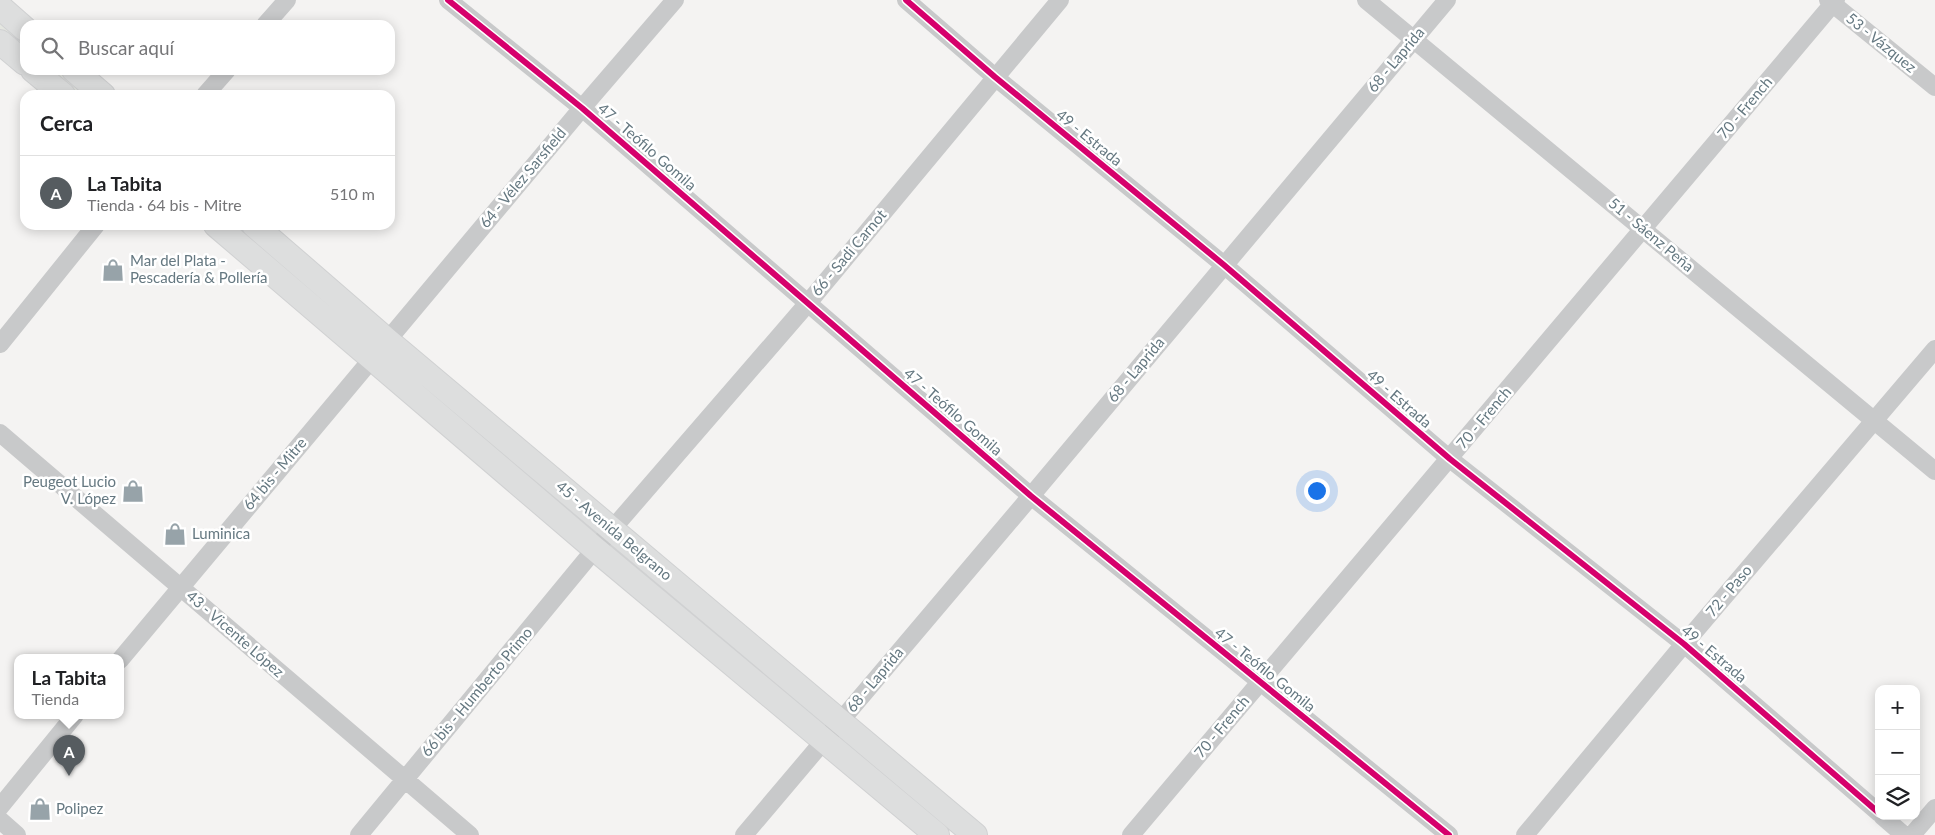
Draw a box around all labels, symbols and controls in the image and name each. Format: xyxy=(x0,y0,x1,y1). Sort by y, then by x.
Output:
street label: 53 - Vázquez xyxy=(1843,9,1920,76)
search box xyxy=(20,20,395,75)
street label: 68 - Laprida xyxy=(1363,23,1428,95)
icon: search xyxy=(38,34,66,62)
text: Buscar aquí xyxy=(78,36,174,59)
street label: 70 - French xyxy=(1713,73,1775,142)
street label: 47 - Teófilo Gomila xyxy=(595,99,700,194)
street label: 49 - Estrada xyxy=(1053,105,1126,169)
text: Cerca xyxy=(40,110,93,135)
street label: 64 - Vélez Sarsfield xyxy=(475,124,569,231)
text: La Tabita xyxy=(87,172,162,195)
text: A xyxy=(50,184,62,203)
text: 510 m xyxy=(330,184,375,203)
street label: 51 - Sáenz Peña xyxy=(1605,193,1698,275)
text: Tienda · 64 bis - Mitre xyxy=(87,195,242,214)
street label: 66 - Sadi Carnot xyxy=(807,205,890,299)
place label: Mar del Plata - Pescadería & Pollería xyxy=(130,251,267,286)
shop icon: Mar del Plata - Pescadería & Pollería xyxy=(100,257,126,283)
street label: 68 - Laprida xyxy=(1103,333,1168,405)
street label: 47 - Teófilo Gomila xyxy=(901,364,1006,459)
street label: 49 - Estrada xyxy=(1364,365,1436,431)
street label: 70 - French xyxy=(1452,383,1514,452)
street label: 64 bis - Mitre xyxy=(239,433,310,513)
place label: Peugeot Lucio V. López xyxy=(23,472,116,507)
street label: 45 - Avenida Belgrano xyxy=(553,477,676,584)
shop icon: Peugeot Lucio V. López xyxy=(120,478,146,504)
your location xyxy=(1304,478,1330,504)
shop icon: Luminica xyxy=(162,521,188,547)
place label: Luminica xyxy=(192,524,250,542)
street label: 72 - Paso xyxy=(1701,561,1755,620)
street label: 43 - Vicente López xyxy=(183,586,288,681)
street label: 49 - Estrada xyxy=(1678,621,1751,686)
street label: 66 bis - Humberto Primo xyxy=(417,623,536,760)
street label: 47 - Teófilo Gomila xyxy=(1212,623,1320,715)
street label: 68 - Laprida xyxy=(842,643,907,715)
popup xyxy=(14,654,124,719)
text: La Tabita xyxy=(32,666,106,689)
map controls xyxy=(1875,685,1920,820)
button: + xyxy=(1875,685,1920,730)
text: Tienda xyxy=(32,689,79,708)
street label: 70 - French xyxy=(1190,692,1252,761)
button: − xyxy=(1875,730,1920,775)
pin: A xyxy=(53,735,85,776)
button: layers xyxy=(1875,775,1920,820)
shop icon: Polipez xyxy=(27,796,53,822)
place label: Polipez xyxy=(56,799,104,817)

